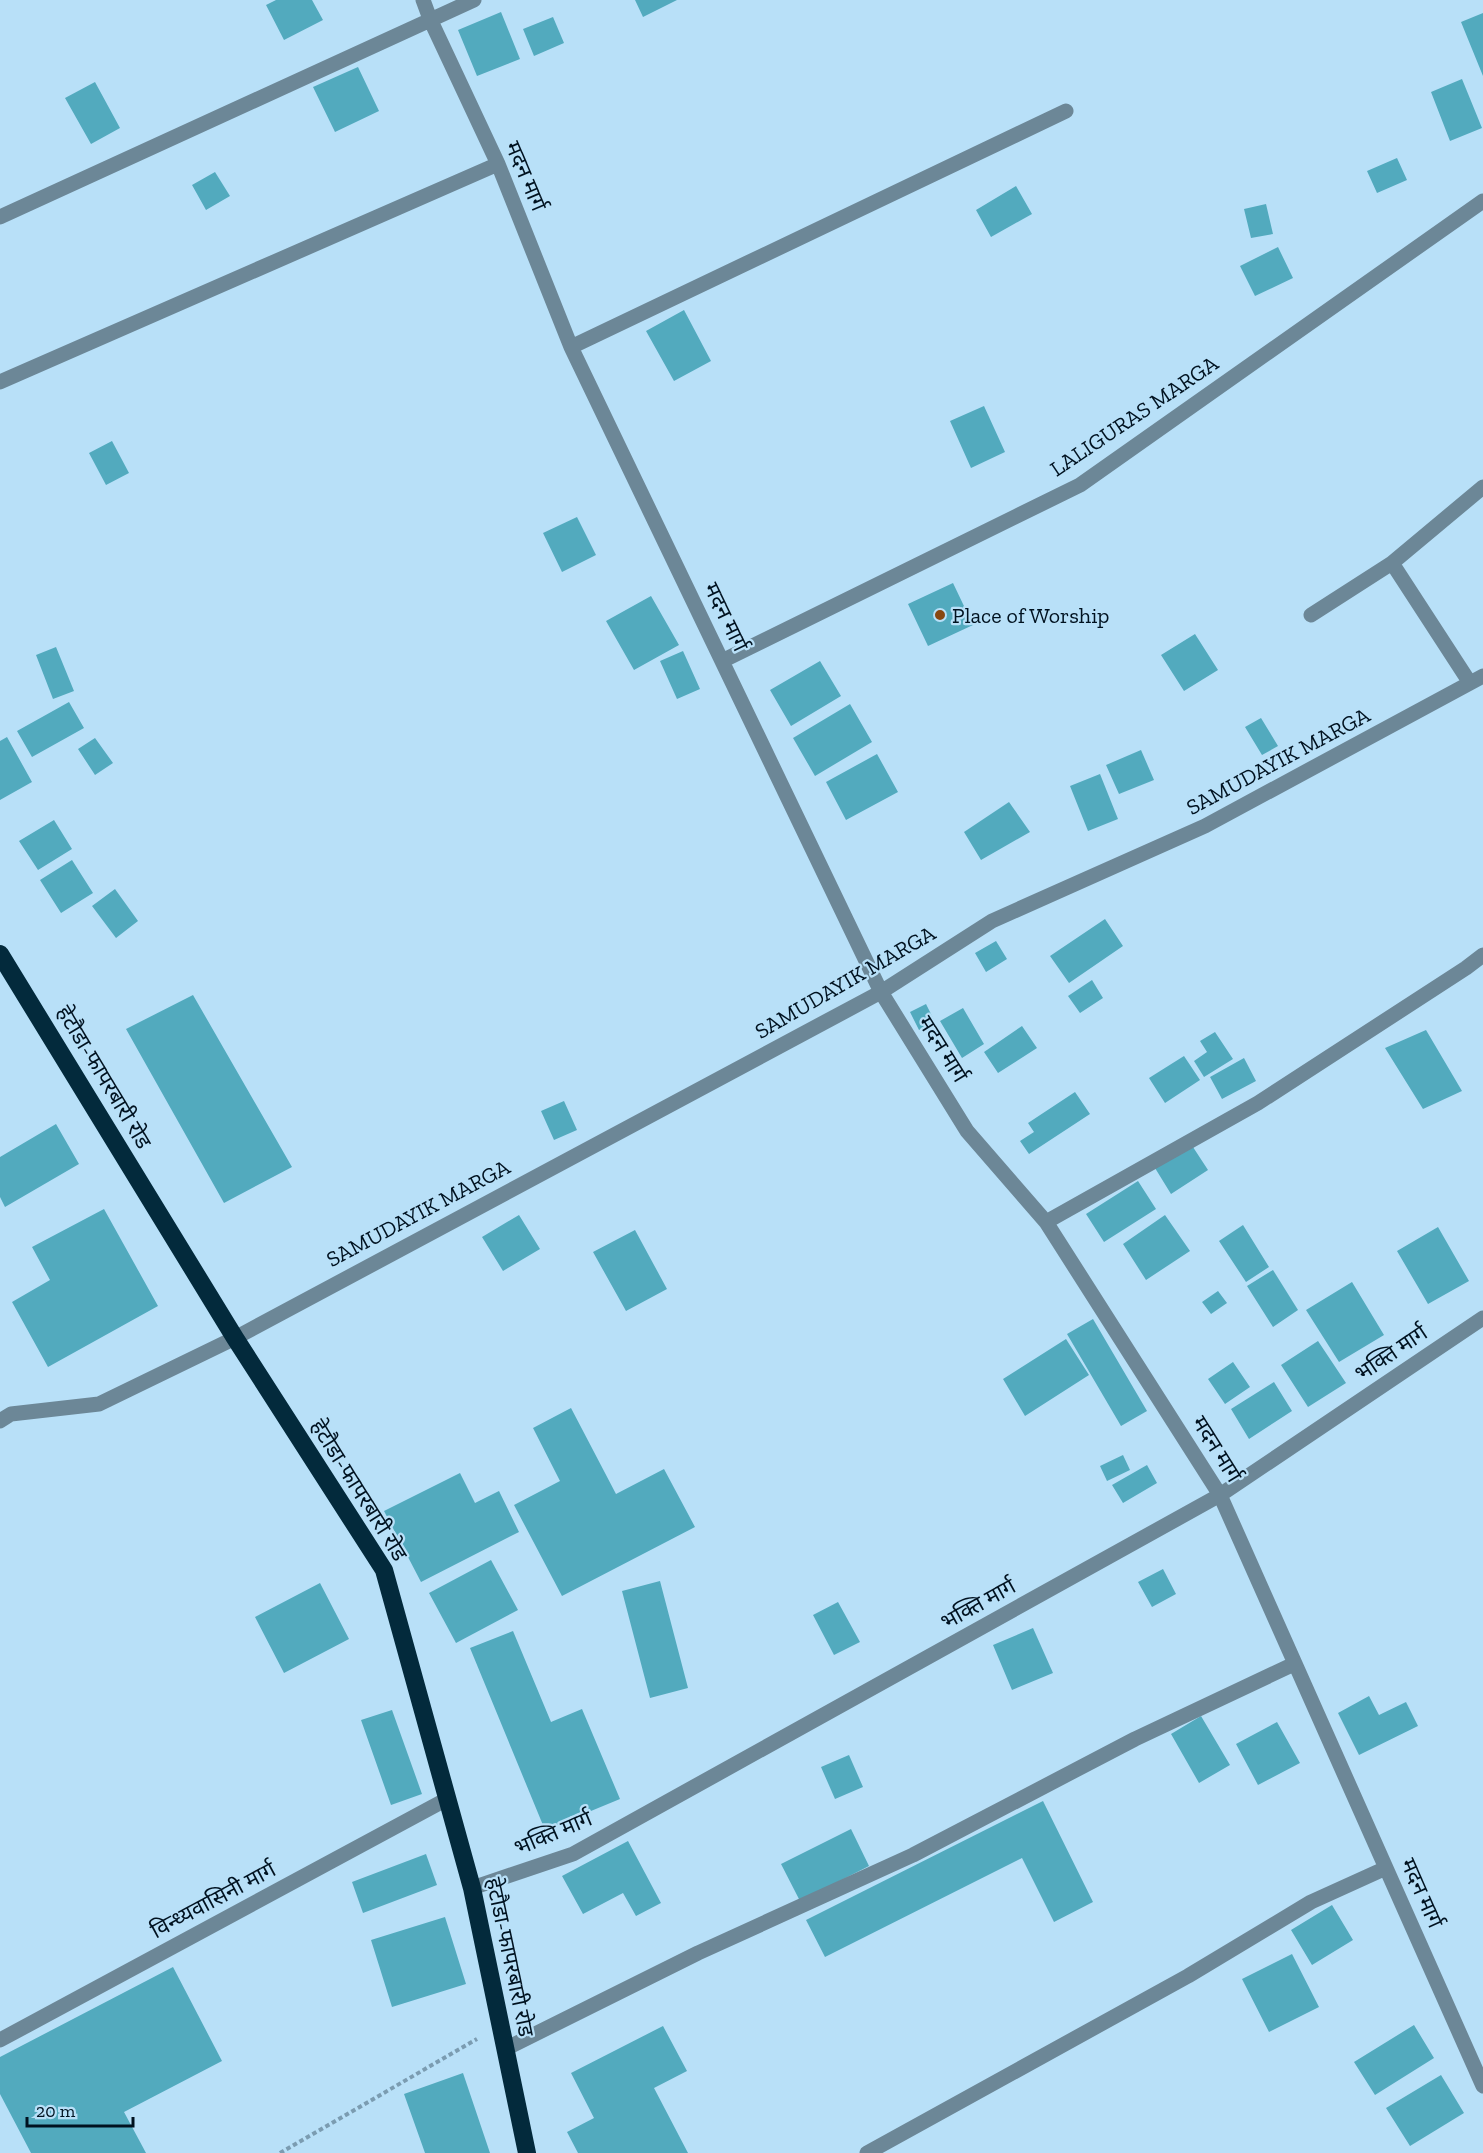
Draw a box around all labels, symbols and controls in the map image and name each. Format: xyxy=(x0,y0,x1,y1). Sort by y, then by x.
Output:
street label: मदन मार्ग xyxy=(499,137,553,216)
street label: LALIGURAS MARGA xyxy=(1045,349,1224,482)
street label: मदन मार्ग xyxy=(698,578,755,657)
place label: Place of Worship xyxy=(952,602,1109,629)
marker: Place of Worship xyxy=(933,608,947,622)
street label: SAMUDAYIK MARGA xyxy=(1182,701,1375,821)
street label: SAMUDAYIK MARGA xyxy=(750,919,941,1045)
street label: हेटौडा-फापरबारी रोड xyxy=(51,1001,157,1154)
street label: मदन मार्ग xyxy=(912,1011,974,1088)
street label: SAMUDAYIK MARGA xyxy=(322,1153,515,1273)
street label: भक्ति मार्ग xyxy=(1350,1318,1433,1387)
street label: मदन मार्ग xyxy=(1186,1411,1248,1488)
street label: हेटौडा-फापरबारी रोड xyxy=(305,1414,414,1566)
street label: भक्ति मार्ग xyxy=(936,1572,1021,1636)
street label: भक्ति मार्ग xyxy=(510,1804,597,1861)
street label: मदन मार्ग xyxy=(1395,1854,1450,1933)
street label: विन्ध्यवासिनी मार्ग xyxy=(146,1855,281,1944)
street label: हेटौडा-फापरबारी रोड xyxy=(480,1875,540,2039)
scale bar xyxy=(27,2090,134,2128)
text: 20 m xyxy=(36,2100,76,2122)

